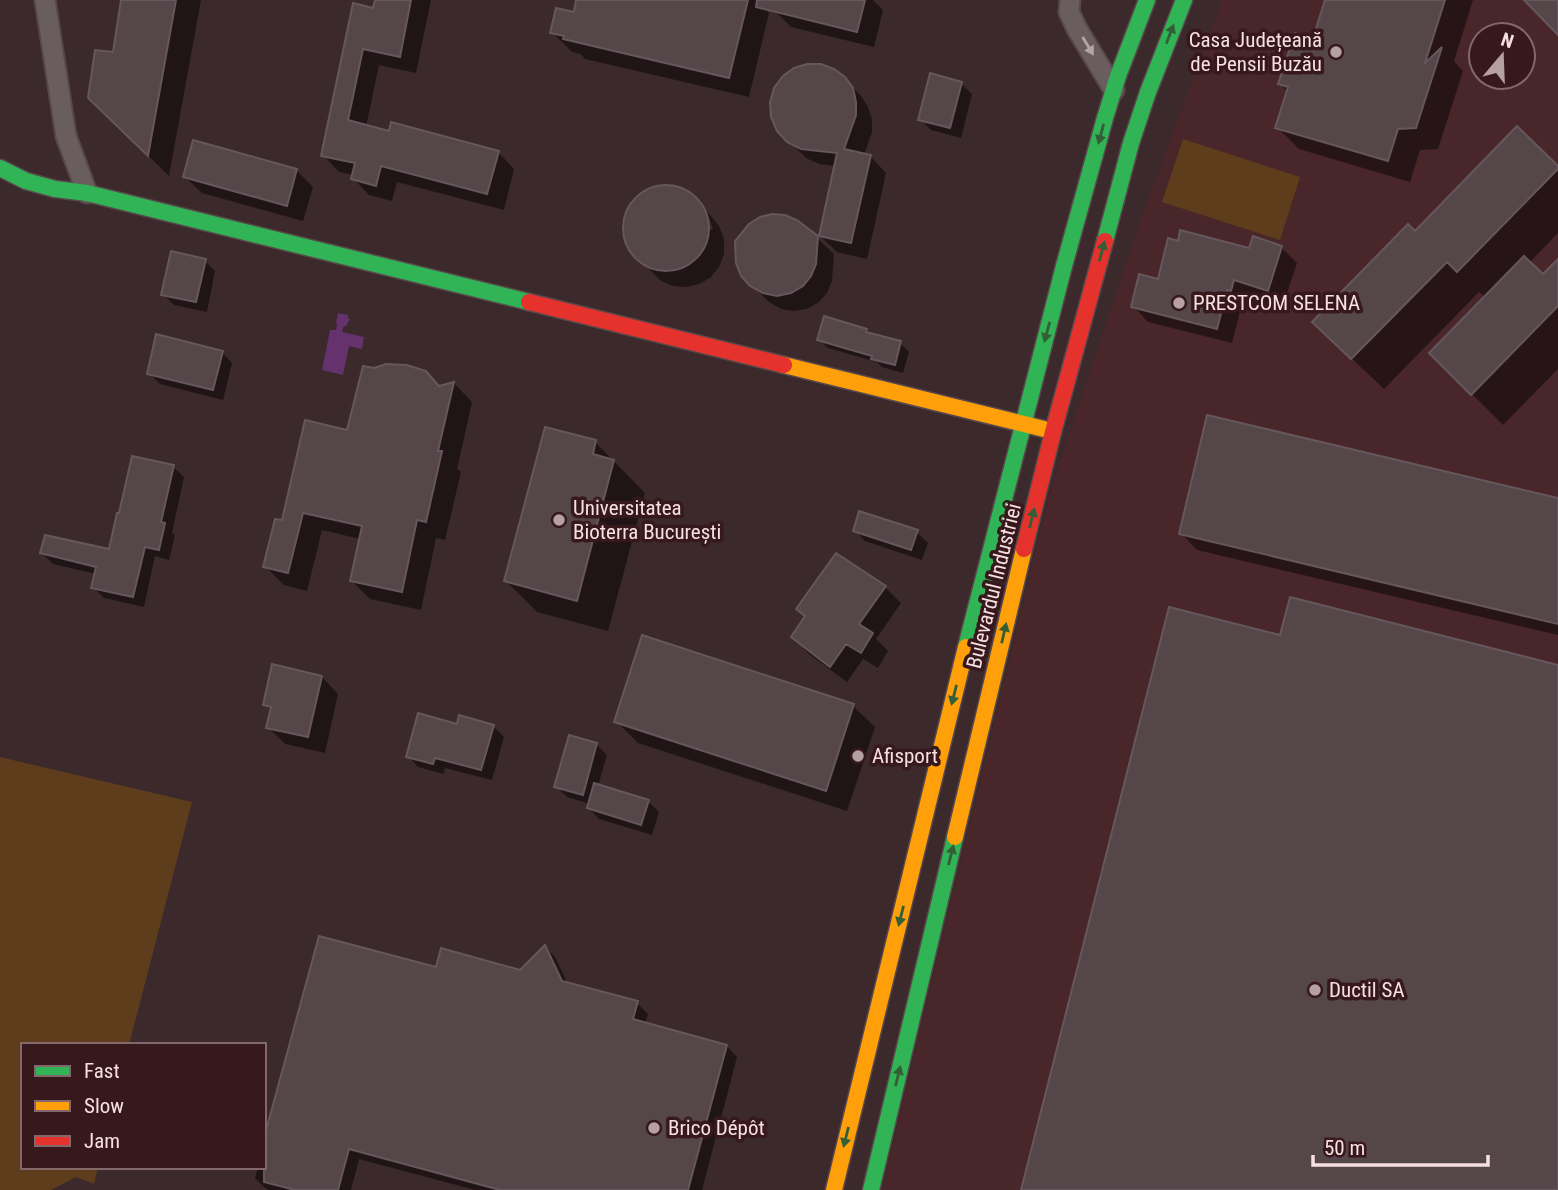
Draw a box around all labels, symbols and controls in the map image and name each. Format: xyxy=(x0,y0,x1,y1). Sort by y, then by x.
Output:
north arrow xyxy=(1467,21,1537,91)
one-way arrow xyxy=(1165,23,1176,44)
place label: Casa Județeană de Pensii Buzău xyxy=(1189,28,1322,76)
text: N xyxy=(1498,28,1517,53)
one-way arrow xyxy=(1081,37,1094,56)
marker: Casa Județeană de Pensii Buzău xyxy=(1328,44,1344,60)
one-way arrow xyxy=(1095,123,1106,145)
one-way arrow xyxy=(1098,240,1108,261)
place label: PRESTCOM SELENA xyxy=(1193,291,1360,315)
marker: PRESTCOM SELENA xyxy=(1171,295,1187,311)
one-way arrow xyxy=(1041,322,1052,344)
place label: Universitatea Bioterra București xyxy=(573,496,721,544)
street label: Bulevardul Industriei xyxy=(962,501,1026,671)
one-way arrow xyxy=(1027,506,1038,528)
marker: Universitatea Bioterra București xyxy=(551,512,567,528)
one-way arrow xyxy=(999,622,1010,644)
one-way arrow xyxy=(949,684,960,706)
place label: Afisport xyxy=(872,744,938,768)
marker: Afisport xyxy=(850,748,866,764)
one-way arrow xyxy=(946,844,957,866)
one-way arrow xyxy=(895,906,906,928)
place label: Ductil SA xyxy=(1329,978,1405,1002)
marker: Ductil SA xyxy=(1307,982,1323,998)
legend xyxy=(21,1043,266,1169)
text: Fast xyxy=(84,1059,120,1083)
one-way arrow xyxy=(893,1065,904,1087)
text: Slow xyxy=(84,1094,124,1118)
place label: Brico Dépôt xyxy=(668,1116,765,1140)
marker: Brico Dépôt xyxy=(646,1120,662,1136)
scale bar xyxy=(1313,1124,1488,1168)
one-way arrow xyxy=(841,1126,852,1148)
text: Jam xyxy=(84,1129,120,1153)
text: 50 m xyxy=(1324,1136,1365,1160)

